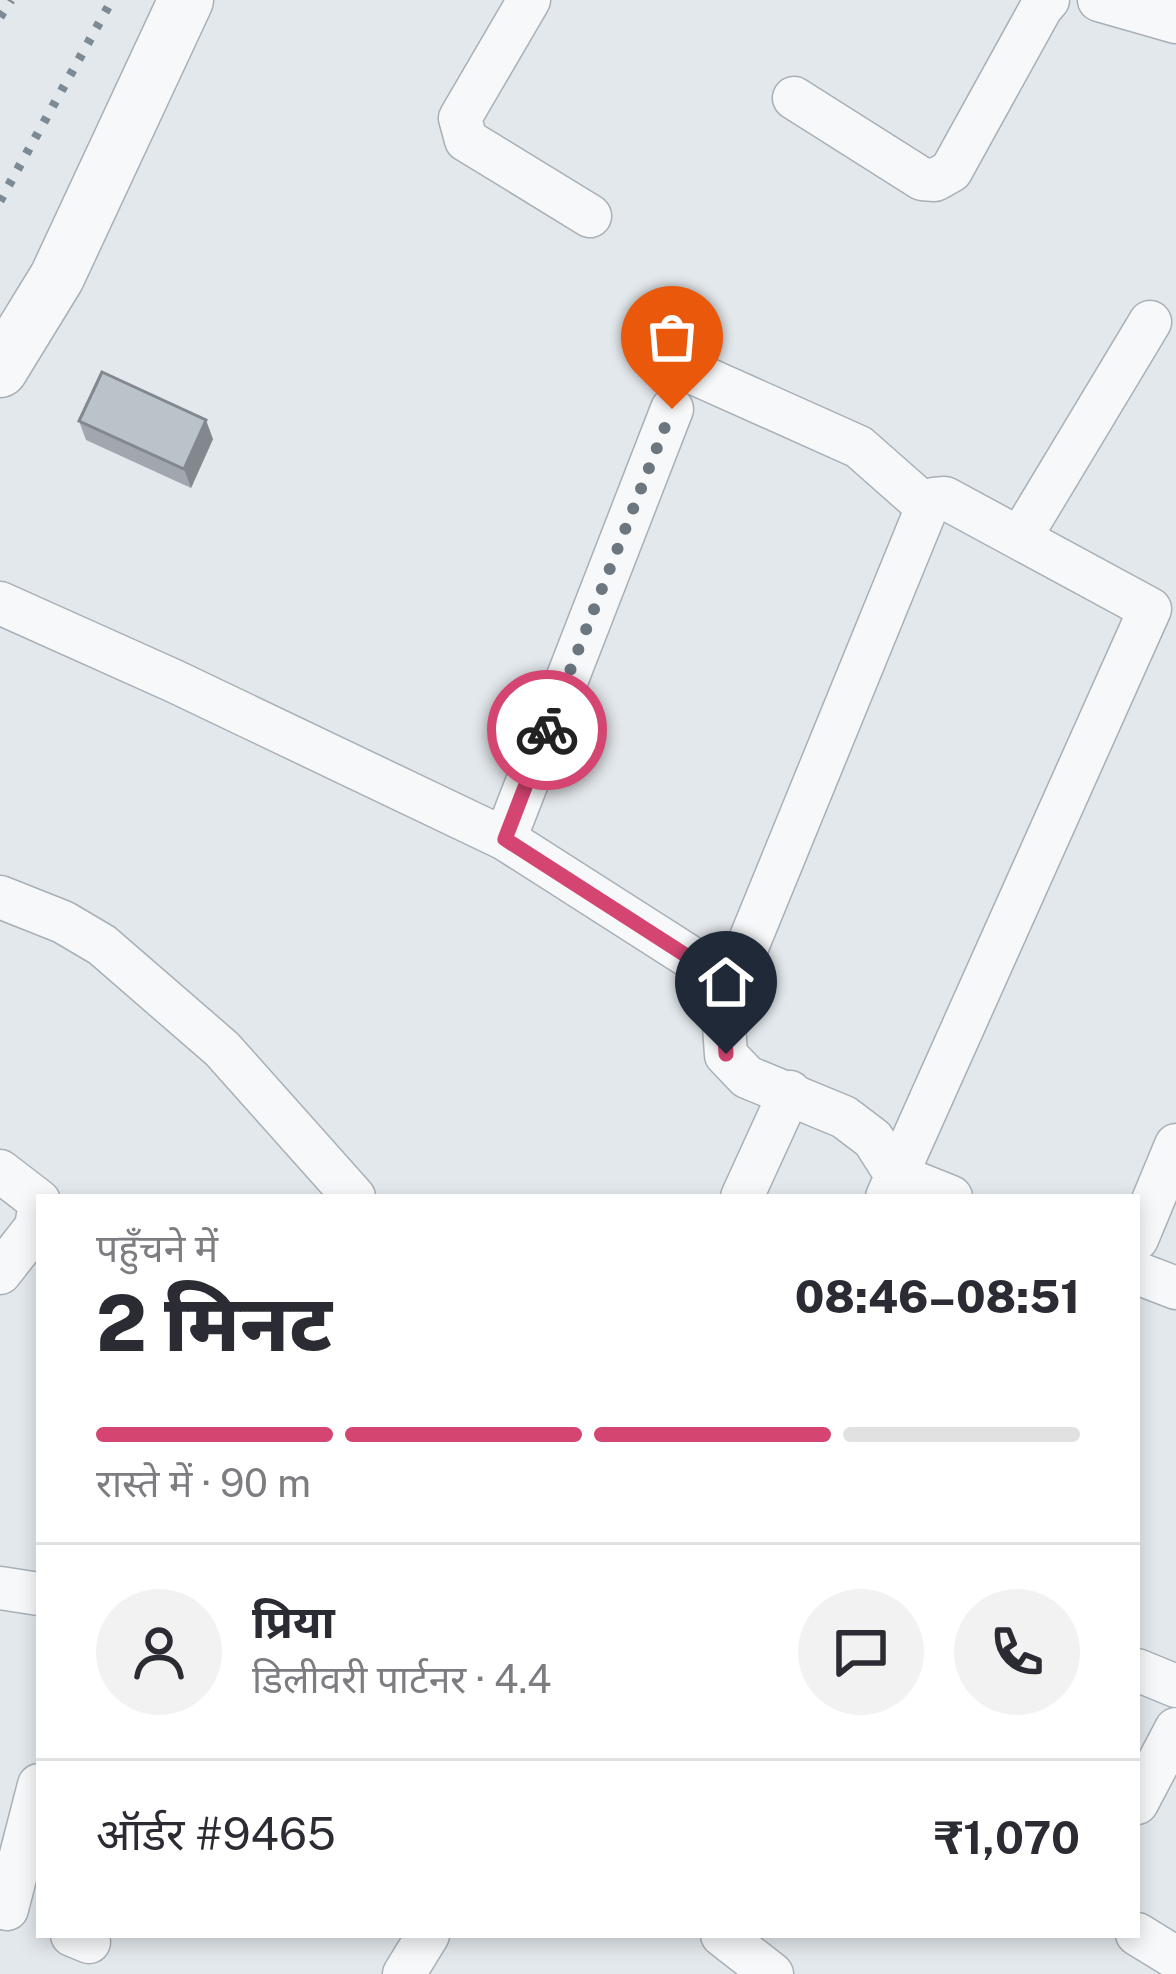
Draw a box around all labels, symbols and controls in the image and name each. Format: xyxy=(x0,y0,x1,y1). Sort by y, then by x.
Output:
pin xyxy=(621,286,723,409)
icon: bag xyxy=(639,304,705,370)
courier xyxy=(487,670,607,790)
icon: bike xyxy=(514,697,580,763)
pin xyxy=(675,931,777,1054)
icon: home xyxy=(693,949,759,1015)
text: पहुँचने में xyxy=(96,1225,218,1271)
text: 08:46–08:51 xyxy=(795,1270,1080,1323)
text: 2 मिनट xyxy=(96,1277,332,1369)
text: रास्ते में · 90 m xyxy=(96,1460,311,1506)
button: person xyxy=(96,1589,222,1715)
button: chat xyxy=(798,1589,924,1715)
button: phone xyxy=(954,1589,1080,1715)
text: प्रिया xyxy=(252,1595,335,1648)
text: डिलीवरी पार्टनर · 4.4 xyxy=(252,1656,551,1702)
text: ऑर्डर #9465 xyxy=(96,1807,336,1860)
text: ₹1,070 xyxy=(934,1811,1080,1864)

